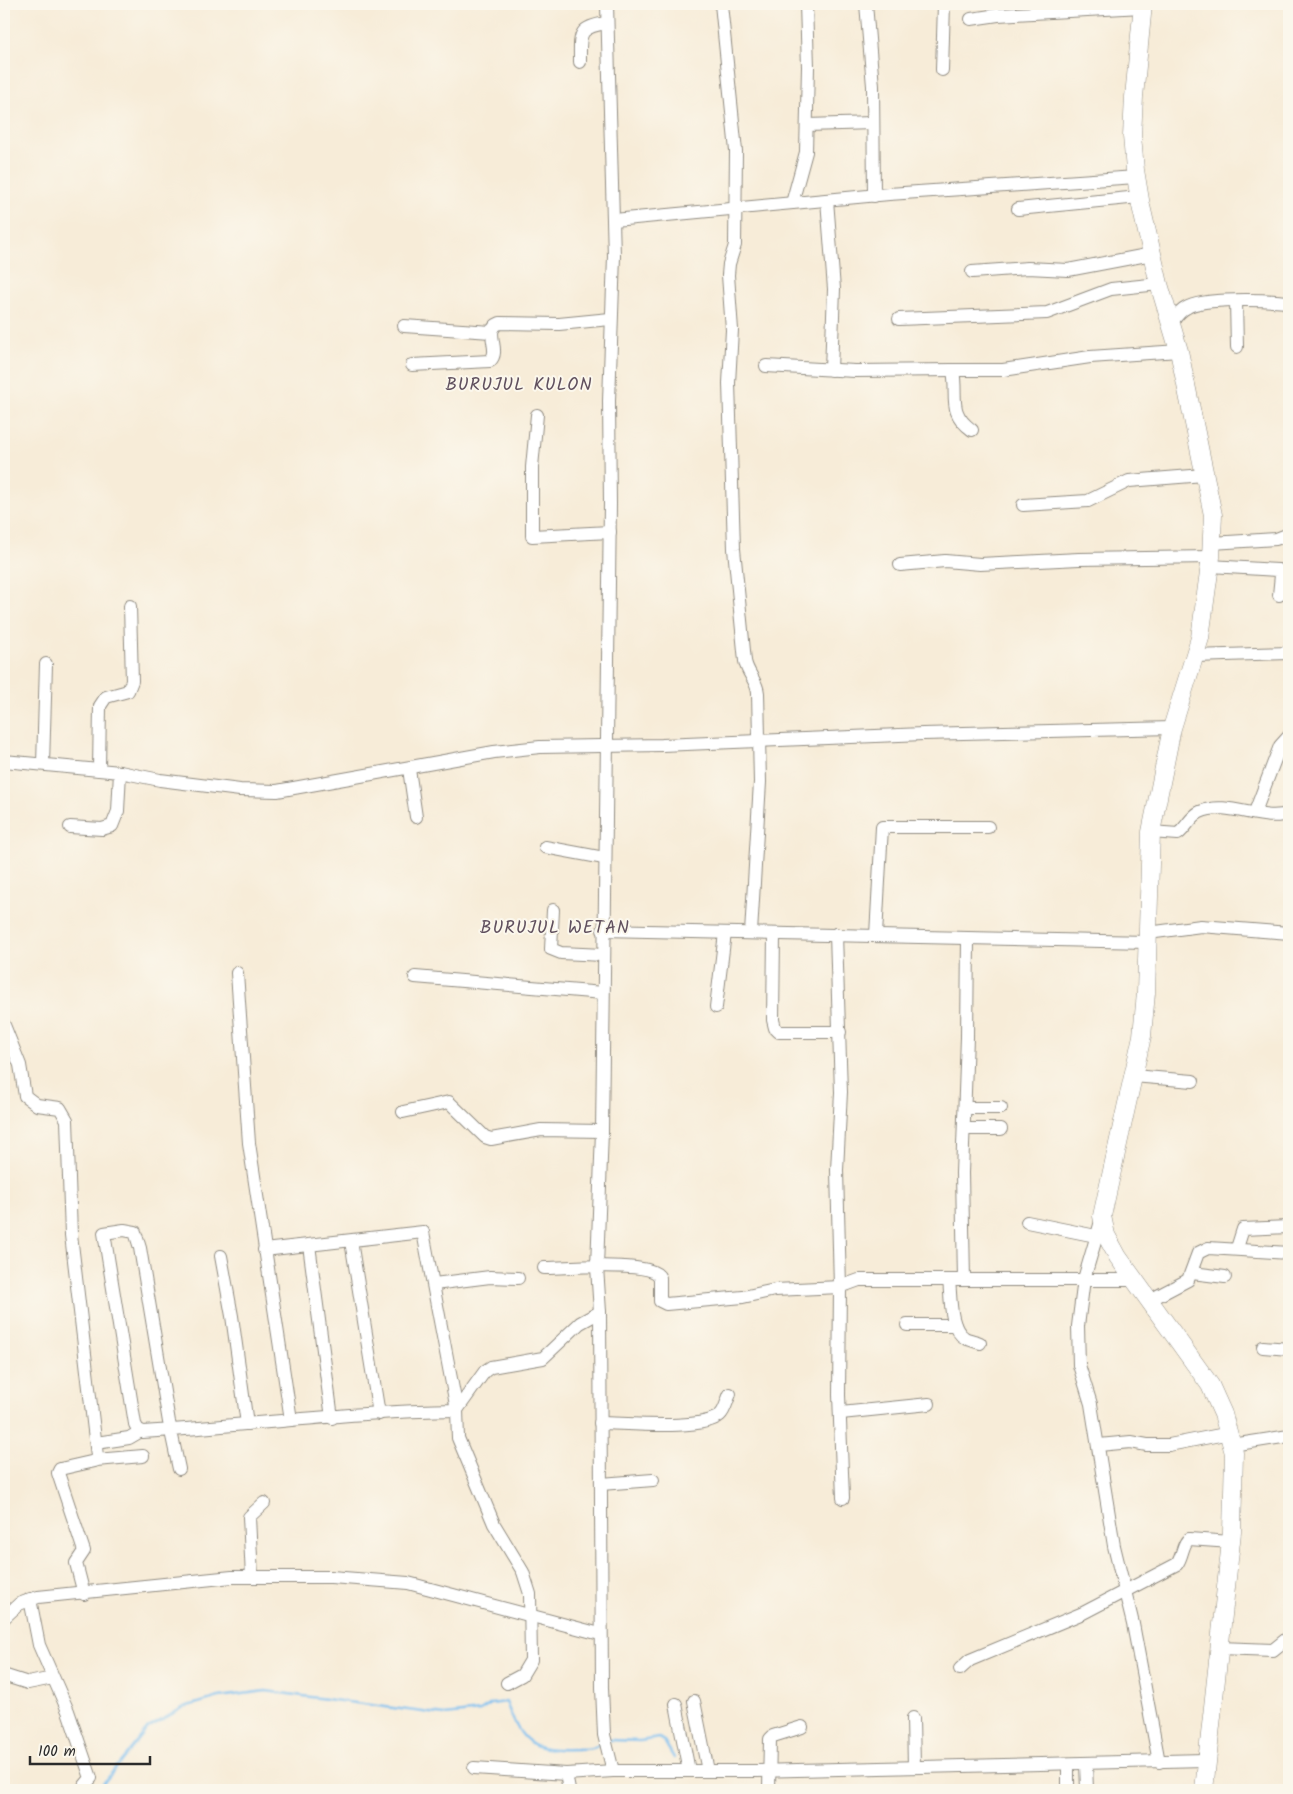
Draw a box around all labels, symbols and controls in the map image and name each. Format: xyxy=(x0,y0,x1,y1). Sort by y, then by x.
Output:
district label: BURUJUL KULON xyxy=(445,371,593,400)
district label: BURUJUL WETAN xyxy=(480,914,630,943)
scale bar xyxy=(30,1734,150,1766)
text: 100 m xyxy=(38,1740,76,1764)

